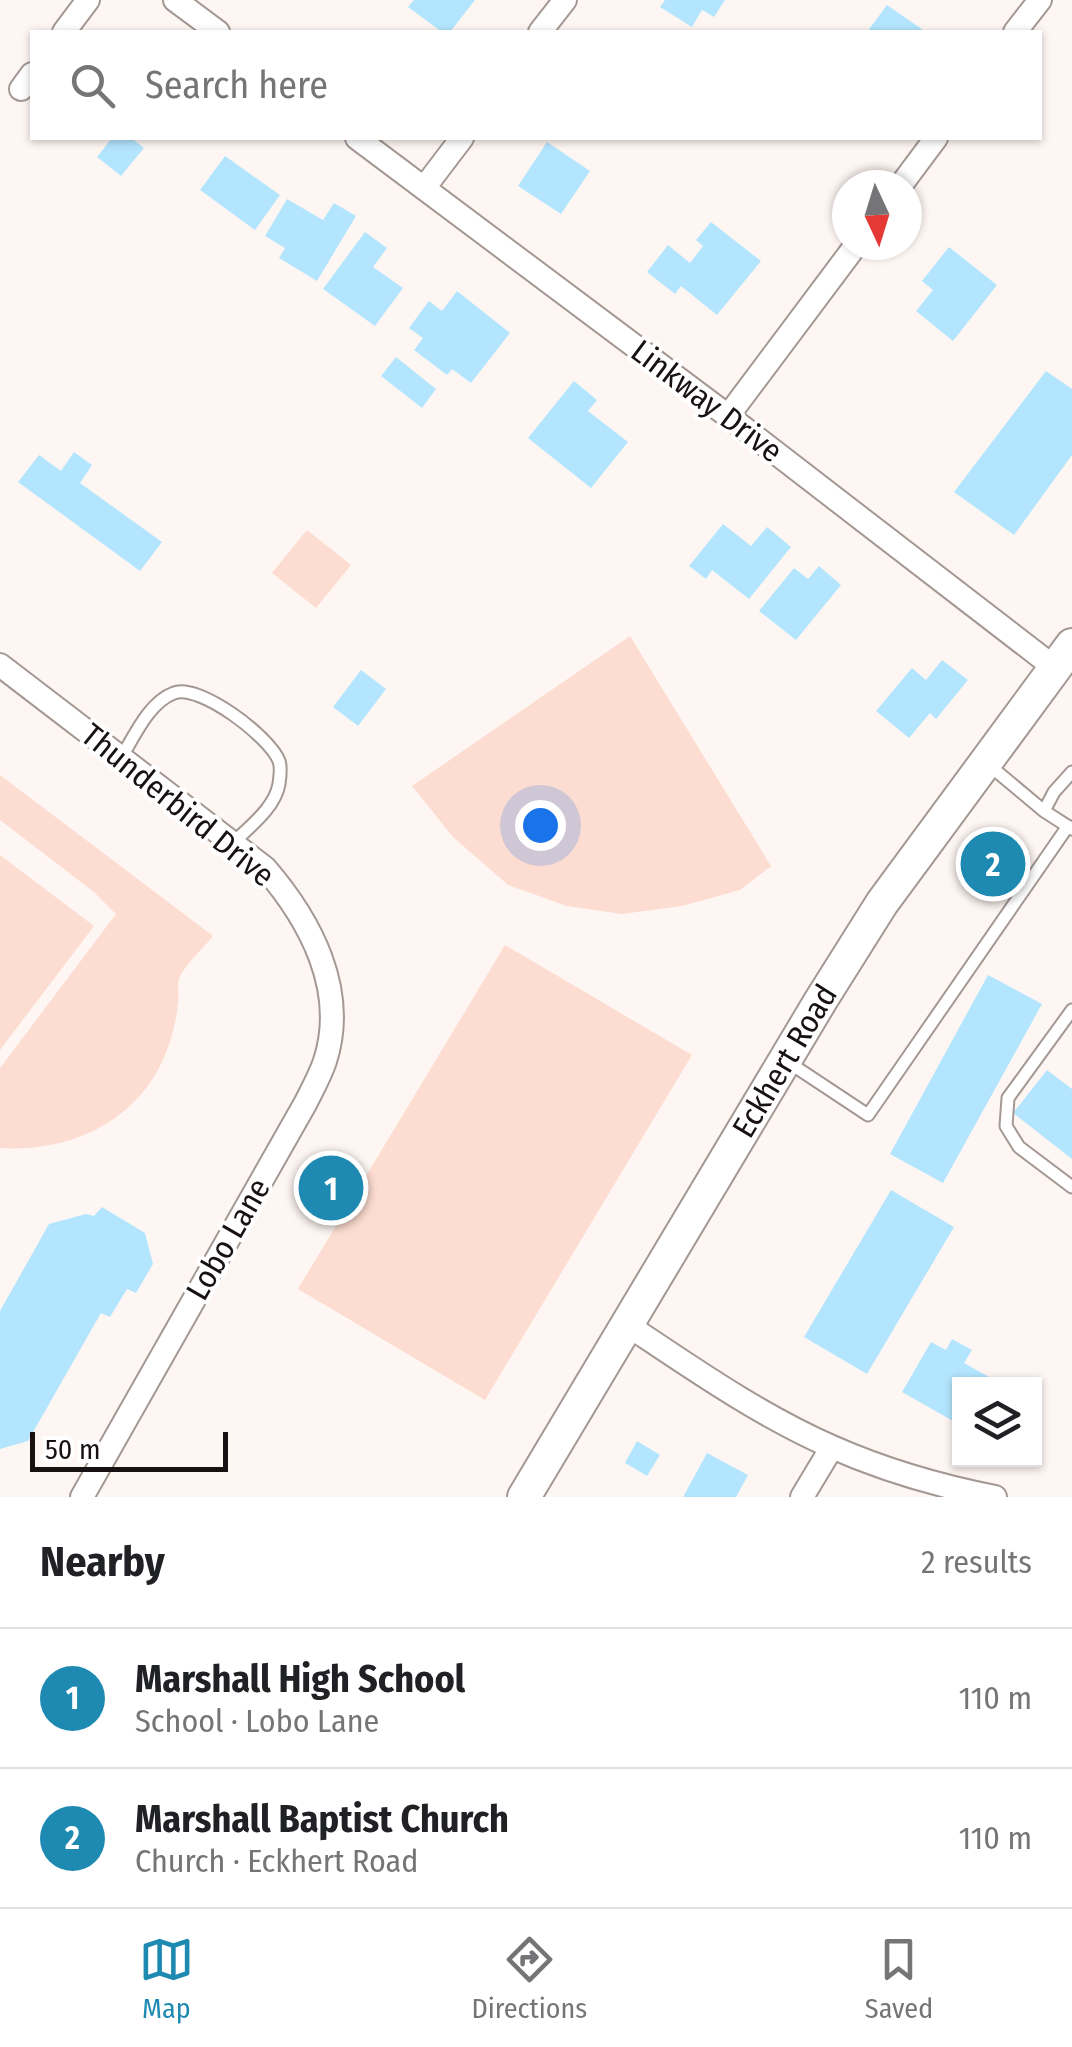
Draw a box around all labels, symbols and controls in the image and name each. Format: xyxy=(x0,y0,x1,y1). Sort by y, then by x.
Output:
search box xyxy=(30,30,1042,140)
icon: search xyxy=(65,58,120,113)
text: Search here xyxy=(145,62,328,108)
north arrow xyxy=(832,170,922,260)
street label: Linkway Drive xyxy=(624,332,790,470)
street label: Thunderbird Drive xyxy=(74,716,282,894)
your location xyxy=(515,800,566,851)
pin: 2 xyxy=(960,826,1026,902)
street label: Eckhert Road xyxy=(724,978,845,1144)
pin: 1 xyxy=(298,1150,364,1226)
street label: Lobo Lane xyxy=(178,1171,278,1307)
map controls xyxy=(952,1377,1042,1467)
button: layers xyxy=(952,1377,1042,1467)
scale bar xyxy=(30,1427,228,1472)
text: 50 m xyxy=(45,1433,101,1466)
text: Nearby xyxy=(40,1537,165,1587)
text: 2 results xyxy=(921,1543,1032,1581)
text: Marshall High School xyxy=(135,1656,465,1702)
text: 1 xyxy=(66,1679,79,1717)
text: 110 m xyxy=(959,1679,1032,1717)
text: School · Lobo Lane xyxy=(135,1702,379,1740)
text: Marshall Baptist Church xyxy=(135,1796,509,1842)
text: 2 xyxy=(65,1819,80,1857)
text: 110 m xyxy=(959,1819,1032,1857)
text: Church · Eckhert Road xyxy=(135,1842,418,1880)
tab: Map xyxy=(139,1932,194,2025)
tab: Directions xyxy=(471,1932,587,2025)
tab: Saved xyxy=(865,1932,933,2025)

